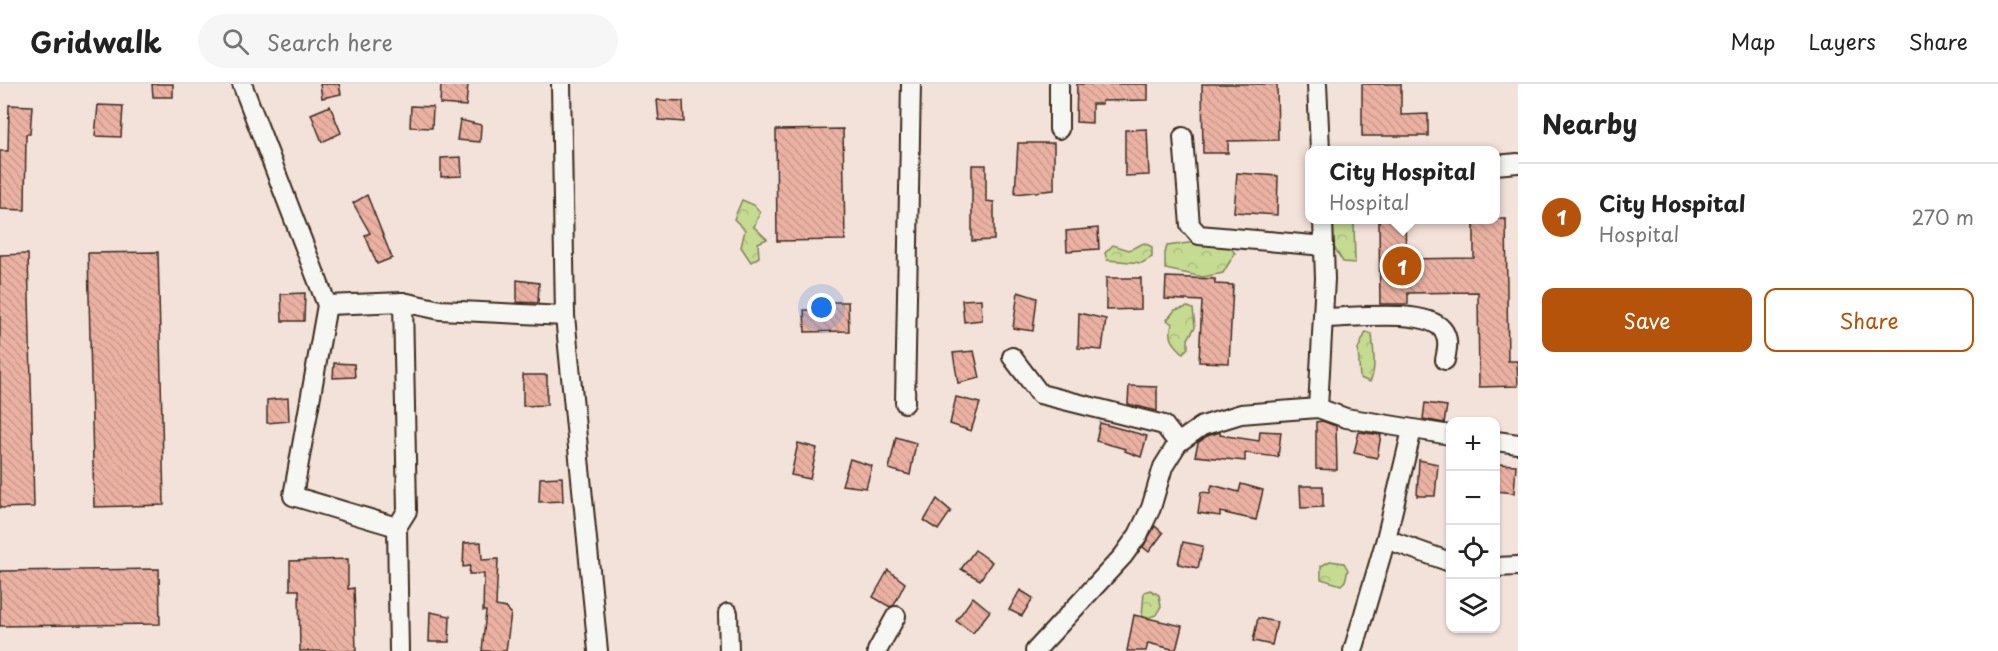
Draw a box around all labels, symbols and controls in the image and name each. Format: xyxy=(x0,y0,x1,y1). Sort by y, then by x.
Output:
search box xyxy=(198,14,618,68)
text: Gridwalk xyxy=(30,20,162,63)
icon: search xyxy=(219,25,252,58)
text: Search here xyxy=(267,25,393,58)
text: Map xyxy=(1731,25,1775,57)
text: Layers xyxy=(1808,25,1876,57)
text: Share xyxy=(1909,25,1968,57)
text: Nearby xyxy=(1542,104,1637,143)
popup xyxy=(1305,146,1500,224)
text: City Hospital xyxy=(1329,154,1476,187)
text: City Hospital xyxy=(1599,186,1746,219)
text: Hospital xyxy=(1329,187,1410,217)
text: 1 xyxy=(1557,202,1566,232)
text: 270 m xyxy=(1911,202,1974,232)
text: Hospital xyxy=(1599,219,1679,249)
pin: 1 xyxy=(1382,244,1422,288)
button: Save xyxy=(1542,288,1752,352)
button: Share xyxy=(1764,288,1974,352)
your location xyxy=(807,293,836,322)
map controls xyxy=(1446,417,1500,633)
button: + xyxy=(1446,417,1500,471)
button: − xyxy=(1446,471,1500,525)
button: locate xyxy=(1446,525,1500,579)
button: layers xyxy=(1446,579,1500,633)

